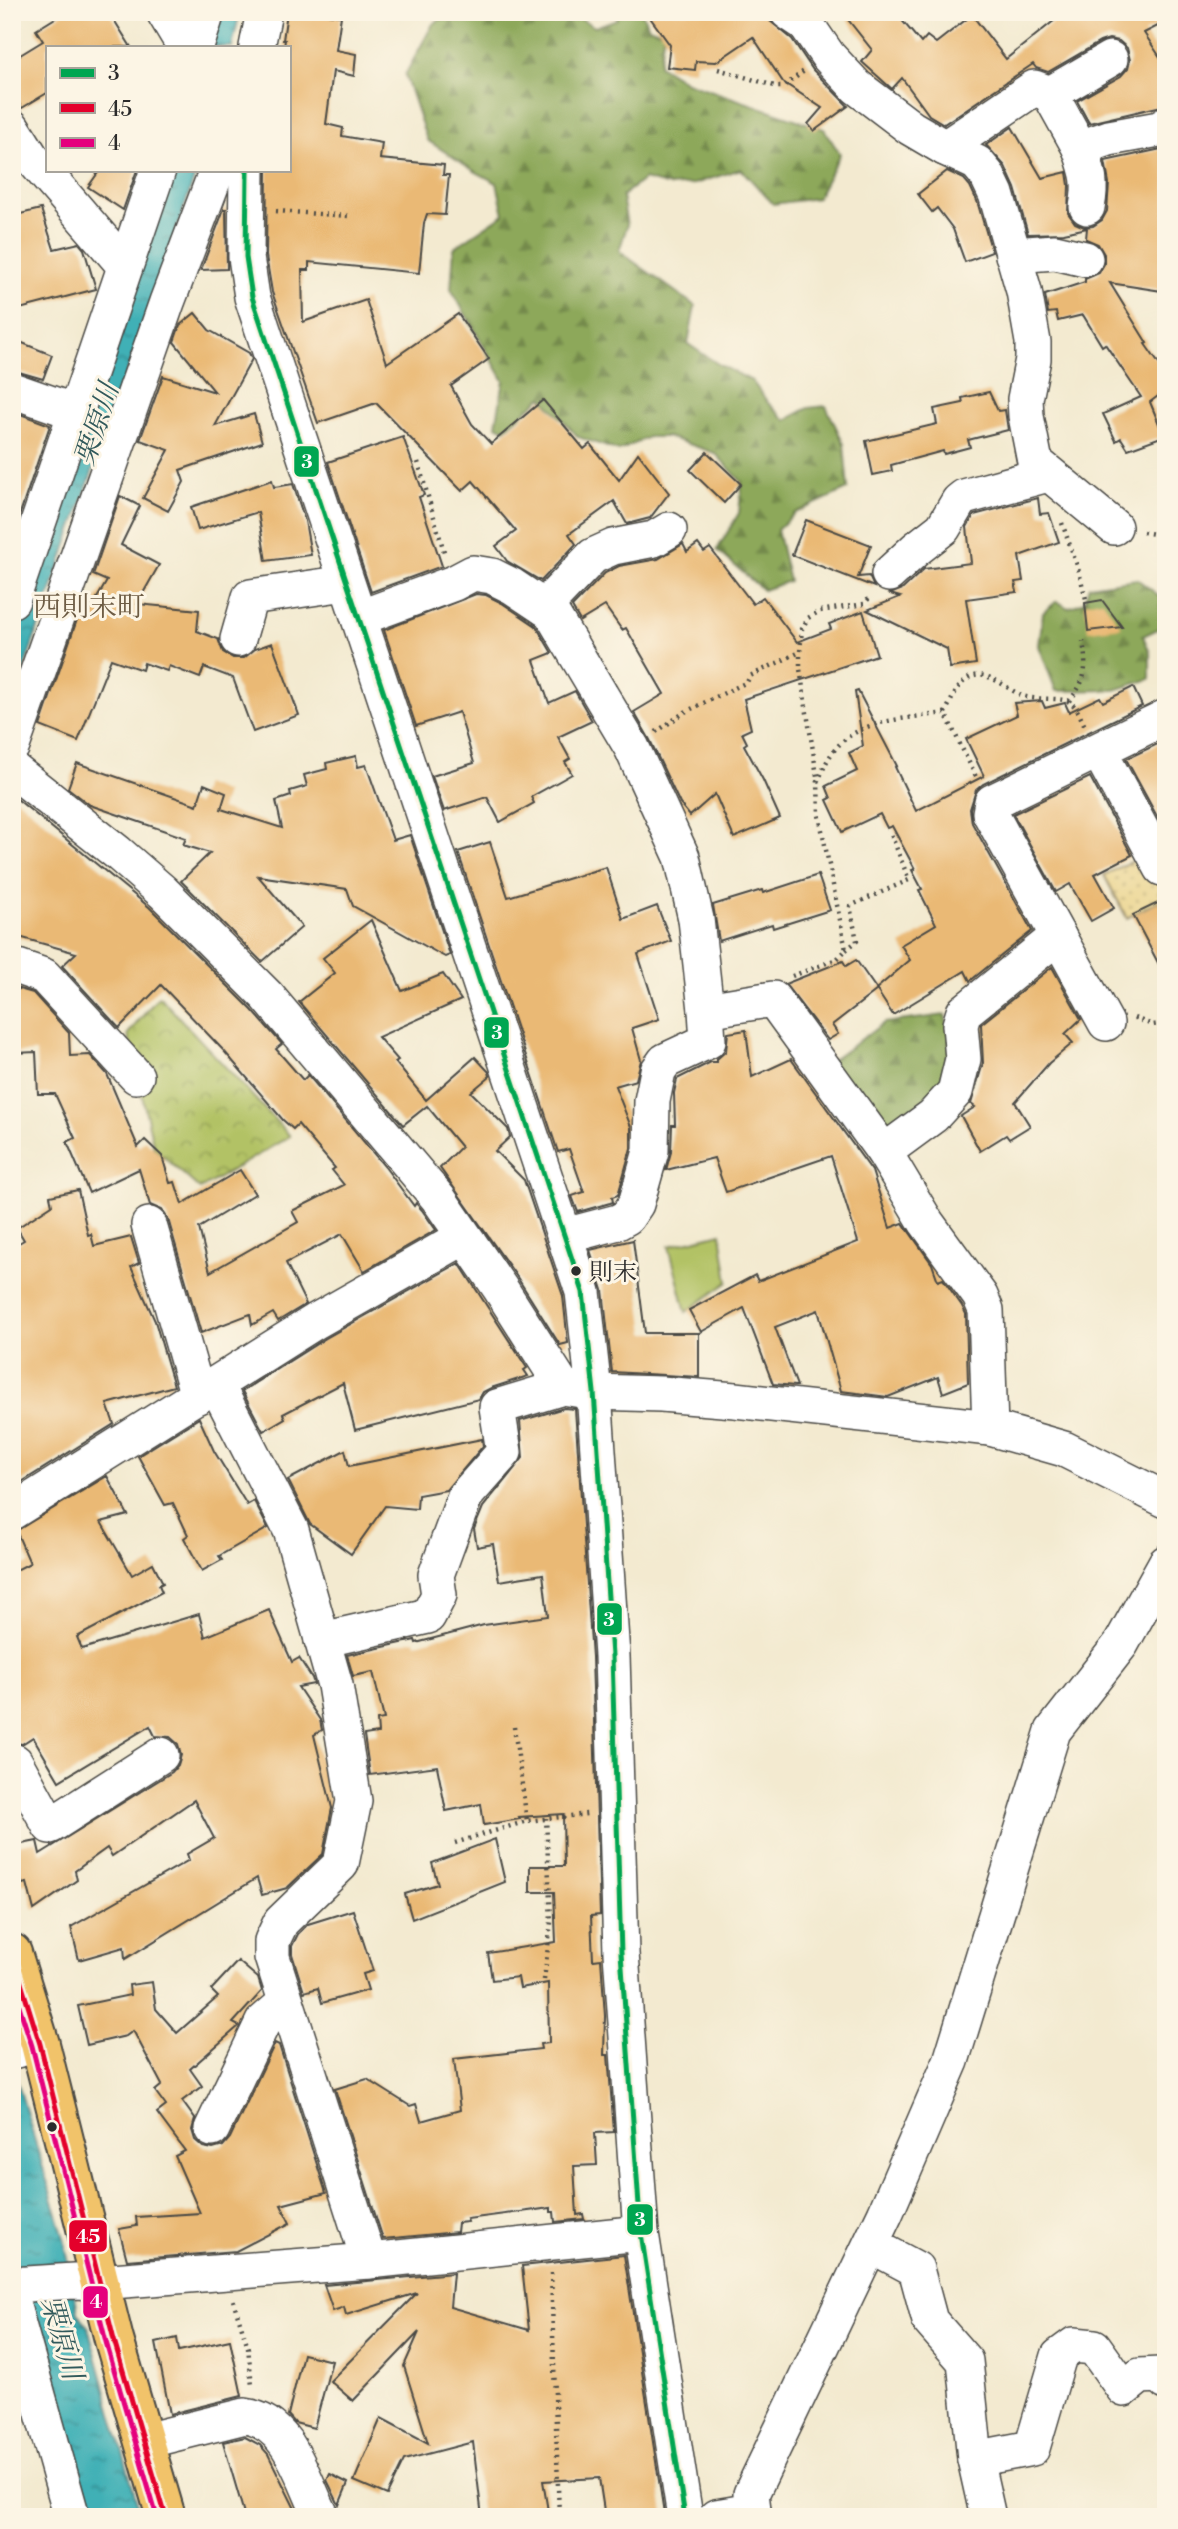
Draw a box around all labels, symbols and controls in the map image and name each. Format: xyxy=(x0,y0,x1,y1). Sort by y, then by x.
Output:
legend xyxy=(46,46,290,172)
text: 3 xyxy=(108,61,120,87)
text: 45 xyxy=(108,97,132,123)
text: 4 xyxy=(108,131,121,157)
water label: 栗原川 xyxy=(68,376,128,470)
line badge: 3 xyxy=(293,445,320,478)
text: 3 xyxy=(301,450,313,474)
district label: 西則末町 xyxy=(33,590,145,625)
line badge: 3 xyxy=(483,1016,510,1049)
text: 3 xyxy=(491,1021,503,1045)
place label: 則末 xyxy=(589,1258,637,1288)
marker: 則末 xyxy=(569,1264,583,1278)
line badge: 3 xyxy=(596,1602,623,1636)
text: 3 xyxy=(603,1608,615,1632)
unlabelled marker xyxy=(45,2120,59,2134)
line badge: 3 xyxy=(626,2203,654,2236)
text: 3 xyxy=(634,2208,646,2232)
line badge: 45 xyxy=(68,2219,108,2253)
text: 45 xyxy=(76,2225,100,2249)
line badge: 4 xyxy=(82,2285,109,2319)
text: 4 xyxy=(90,2290,103,2314)
water label: 栗原川 xyxy=(33,2293,91,2386)

